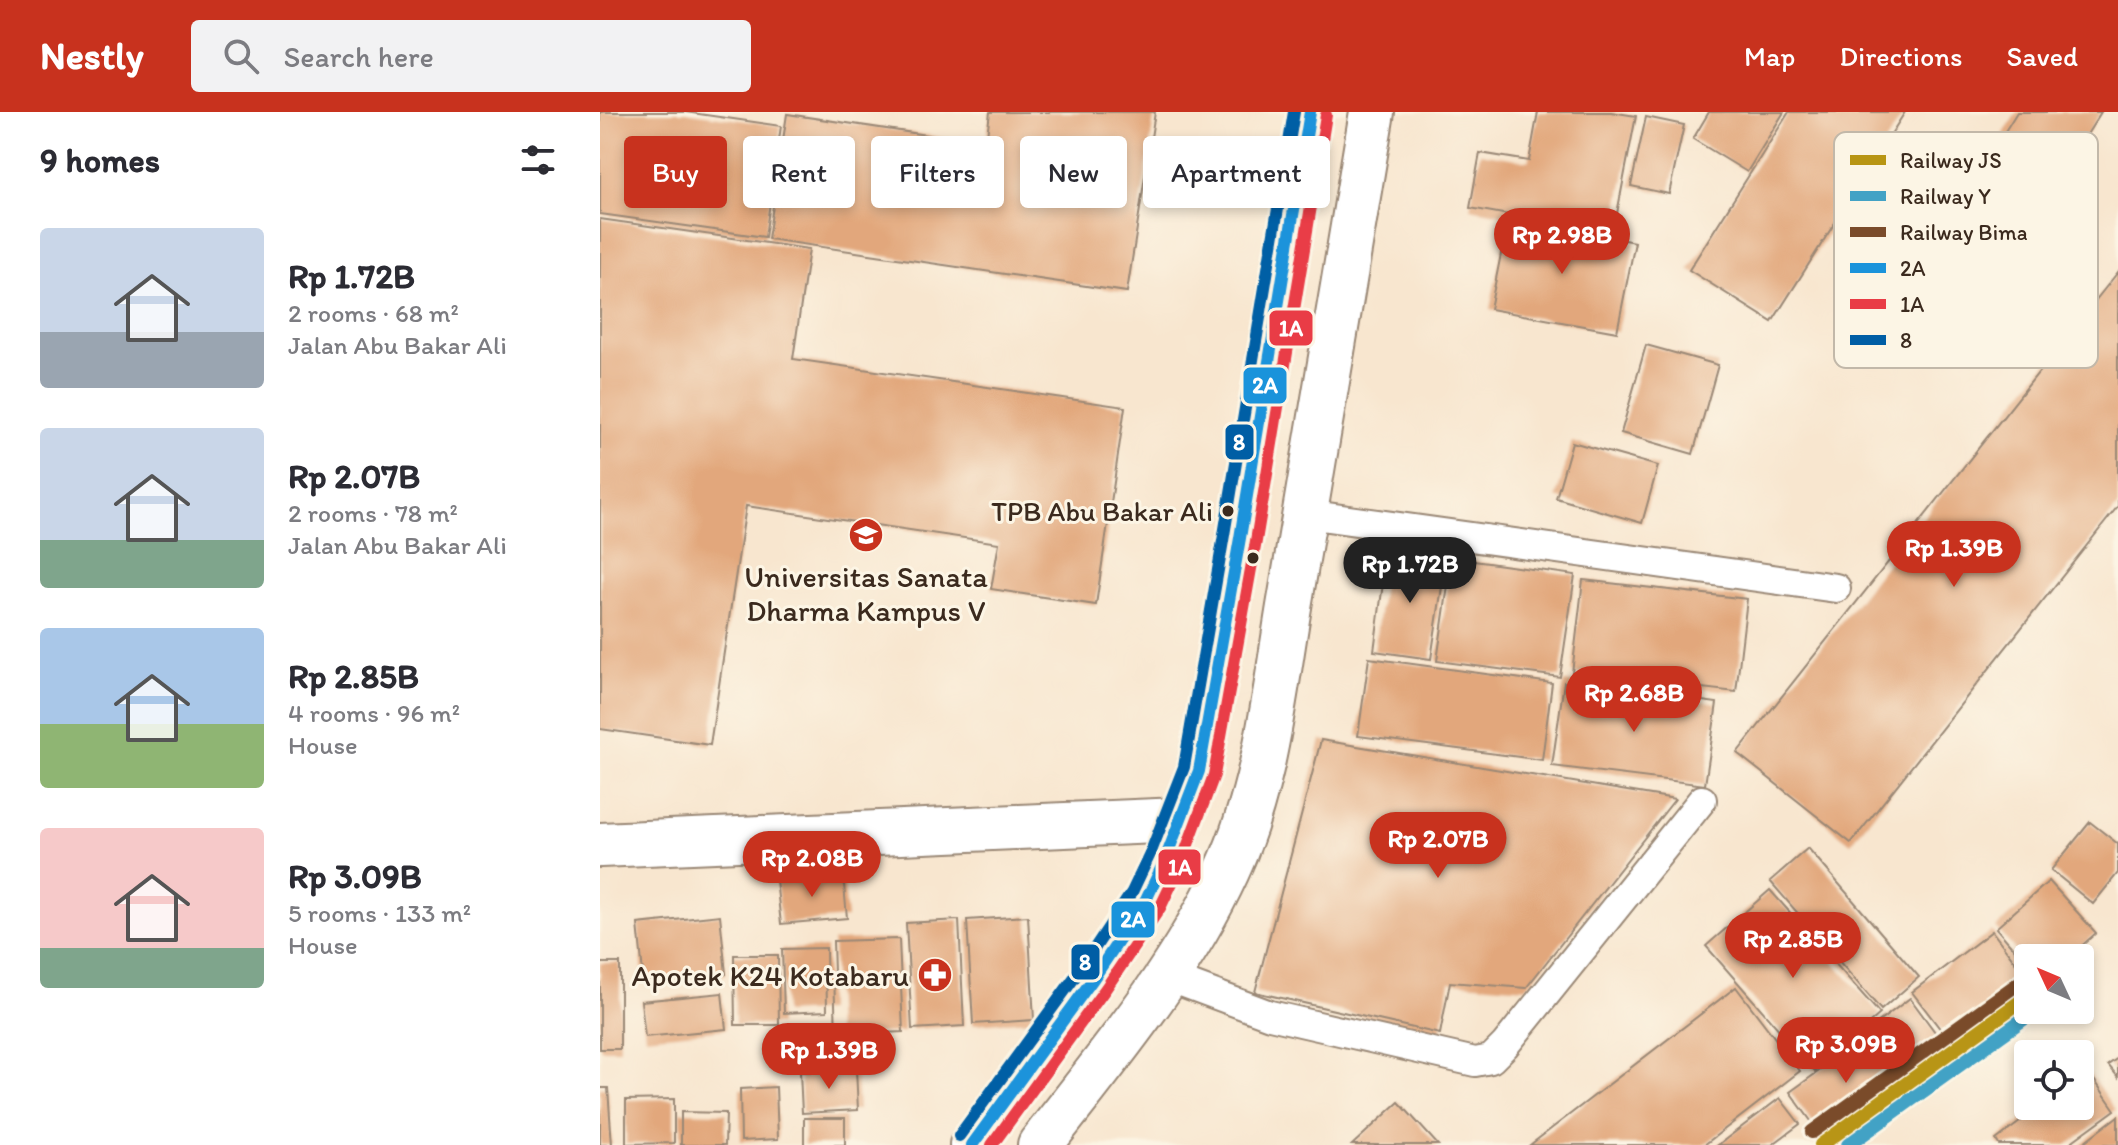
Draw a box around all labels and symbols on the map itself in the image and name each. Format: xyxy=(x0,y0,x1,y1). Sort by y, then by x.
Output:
legend xyxy=(1834,132,2098,368)
text: Railway JS xyxy=(1900,147,2002,174)
text: Railway Y xyxy=(1900,183,1991,210)
pin: Rp 2.98B xyxy=(1479,208,1645,276)
text: Railway Bima xyxy=(1900,219,2028,246)
text: 2A xyxy=(1900,255,1926,282)
text: 1A xyxy=(1900,291,1924,318)
line badge: 1A xyxy=(1268,309,1314,347)
text: 1A xyxy=(1279,315,1304,342)
text: 8 xyxy=(1900,327,1912,354)
line badge: 2A xyxy=(1242,366,1288,405)
text: 2A xyxy=(1252,372,1279,399)
line badge: 8 xyxy=(1224,423,1255,461)
text: 8 xyxy=(1233,429,1245,456)
place label: TPB Abu Bakar Ali xyxy=(991,494,1213,528)
marker: TPB Abu Bakar Ali xyxy=(1220,503,1236,519)
school or university icon: Universitas Sanata Dharma Kampus V xyxy=(847,516,885,554)
pin: Rp 1.39B xyxy=(1871,521,2037,589)
pin: Rp 1.72B xyxy=(1327,537,1493,605)
unlabelled marker xyxy=(1245,550,1261,566)
place label: Universitas Sanata Dharma Kampus V xyxy=(744,558,988,629)
pin: Rp 2.68B xyxy=(1551,666,1717,734)
pin: Rp 2.07B xyxy=(1355,812,1521,880)
pin: Rp 2.08B xyxy=(729,831,895,899)
line badge: 1A xyxy=(1157,848,1202,886)
text: 1A xyxy=(1168,854,1193,881)
line badge: 2A xyxy=(1110,900,1156,939)
text: 2A xyxy=(1120,906,1147,933)
pin: Rp 2.85B xyxy=(1710,912,1876,980)
line badge: 8 xyxy=(1070,943,1101,981)
north arrow xyxy=(2014,944,2094,1024)
text: 8 xyxy=(1079,949,1091,976)
pharmacy icon: Apotek K24 Kotabaru xyxy=(916,956,954,994)
place label: Apotek K24 Kotabaru xyxy=(631,957,909,994)
pin: Rp 3.09B xyxy=(1763,1017,1929,1085)
pin: Rp 1.39B xyxy=(746,1023,912,1091)

